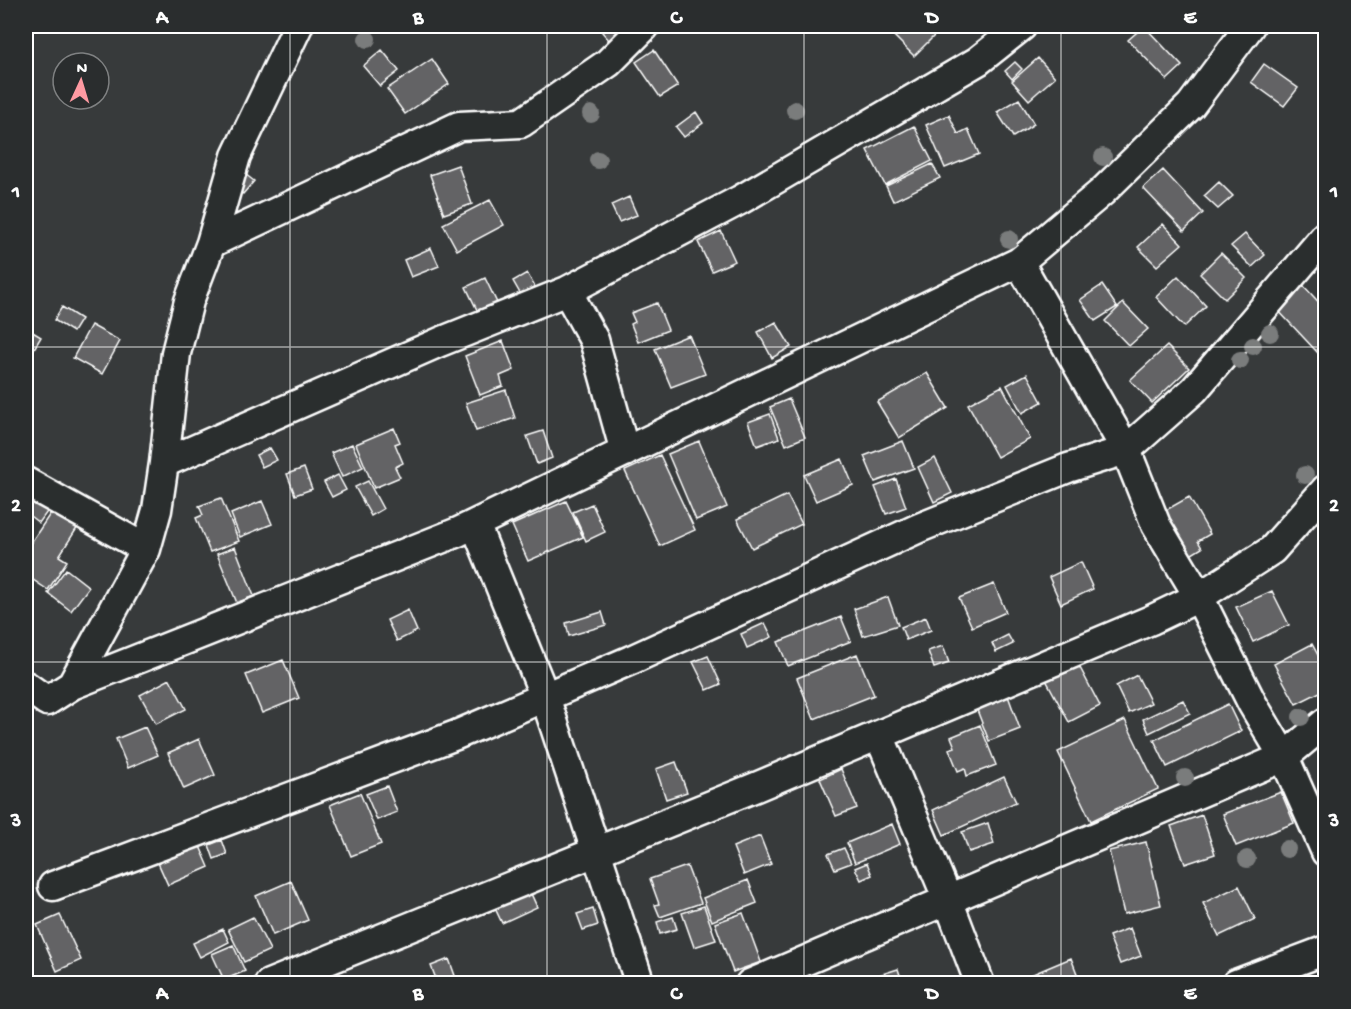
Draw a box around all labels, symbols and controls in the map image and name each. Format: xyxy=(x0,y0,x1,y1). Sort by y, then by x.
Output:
text: A xyxy=(155,8,170,31)
text: B xyxy=(412,8,424,31)
text: C xyxy=(670,8,684,31)
text: D xyxy=(923,8,939,31)
text: E xyxy=(1184,8,1198,31)
north arrow xyxy=(51,51,111,111)
text: N xyxy=(76,60,88,79)
text: 1 xyxy=(11,182,20,205)
text: 1 xyxy=(1329,182,1338,205)
text: 2 xyxy=(11,496,21,519)
text: 2 xyxy=(1329,496,1339,519)
text: 3 xyxy=(10,811,21,834)
text: 3 xyxy=(1328,811,1339,834)
text: A xyxy=(155,984,170,1007)
text: B xyxy=(412,984,424,1007)
text: C xyxy=(670,984,684,1007)
text: D xyxy=(923,984,939,1007)
text: E xyxy=(1184,984,1198,1007)

